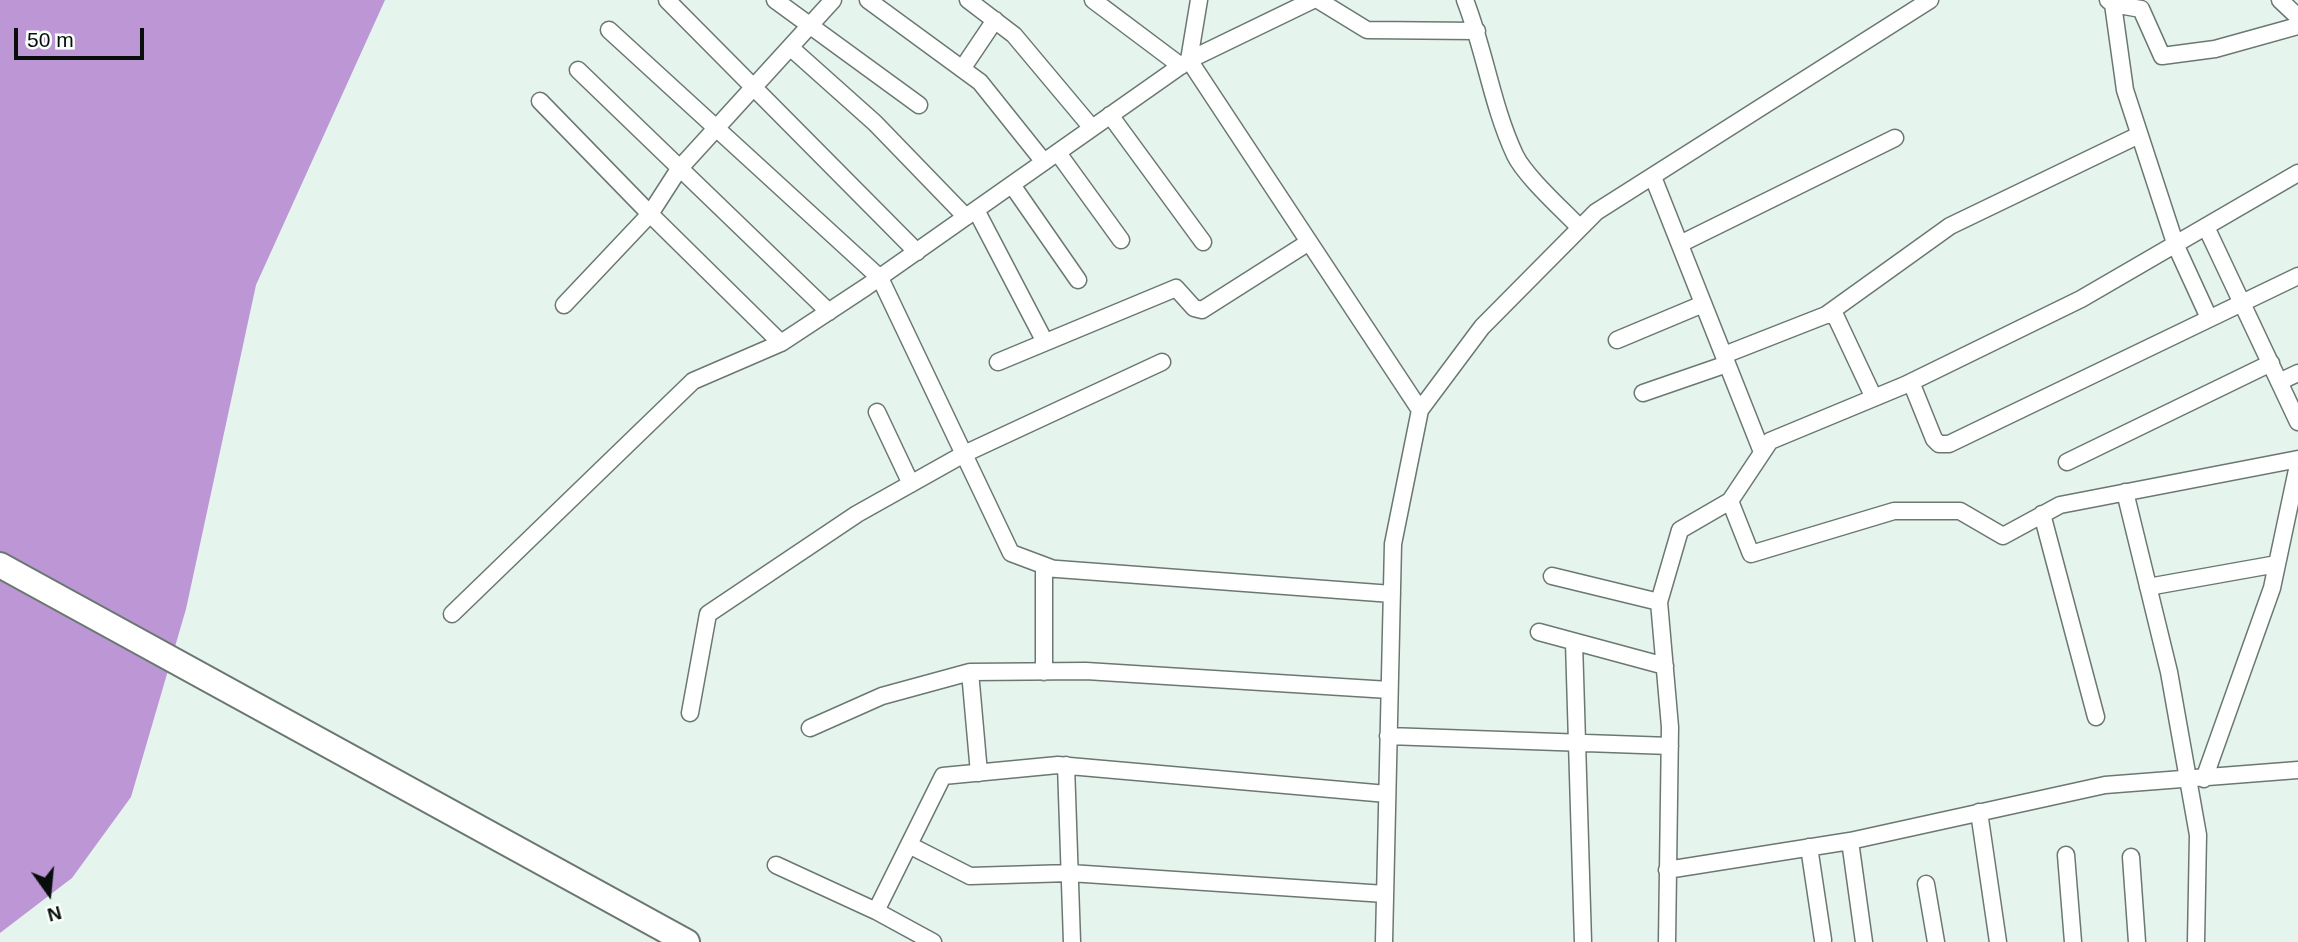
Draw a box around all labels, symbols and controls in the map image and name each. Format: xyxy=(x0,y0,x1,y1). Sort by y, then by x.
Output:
scale bar xyxy=(18,14,147,58)
text: 50 m xyxy=(27,28,74,51)
north arrow xyxy=(14,858,84,928)
text: N xyxy=(45,902,64,926)

